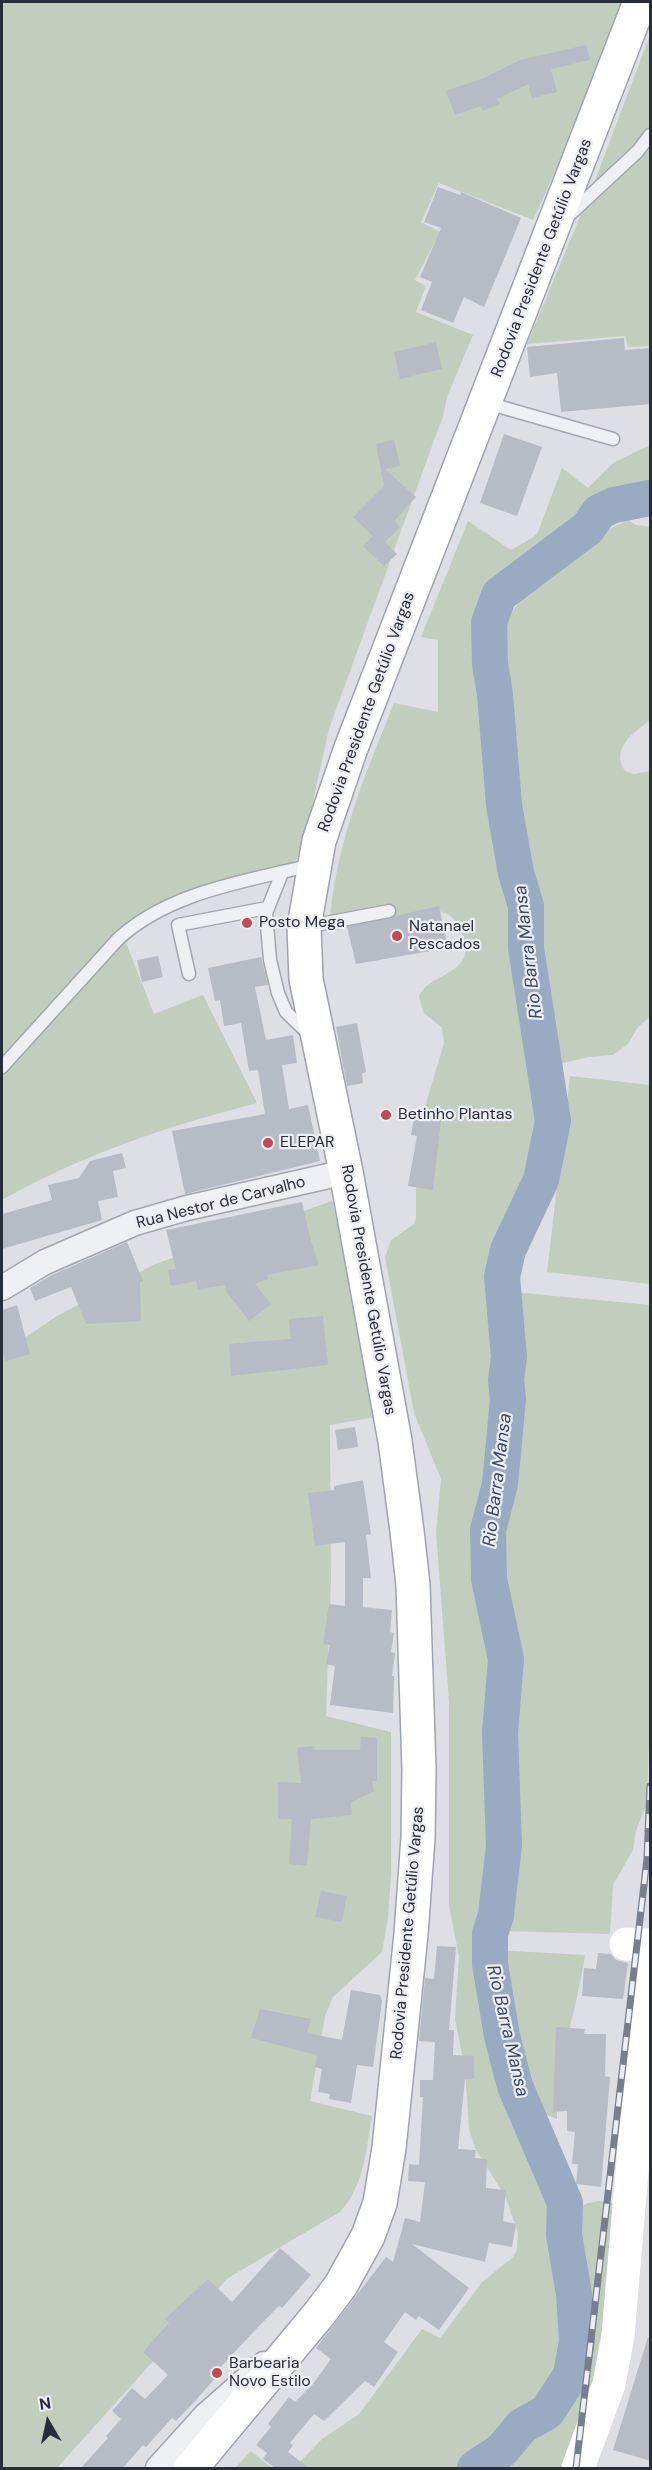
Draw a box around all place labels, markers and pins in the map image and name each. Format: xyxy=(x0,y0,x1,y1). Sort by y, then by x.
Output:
place label: Posto Mega xyxy=(259,913,345,933)
marker: Posto Mega xyxy=(240,916,254,930)
place label: Natanael Pescados xyxy=(409,917,480,955)
marker: Natanael Pescados xyxy=(390,929,404,943)
place label: Betinho Plantas xyxy=(398,1105,512,1125)
marker: Betinho Plantas xyxy=(379,1108,393,1122)
place label: ELEPAR xyxy=(280,1133,335,1153)
marker: ELEPAR xyxy=(261,1136,275,1150)
place label: Barbearia Novo Estilo xyxy=(229,2354,311,2392)
marker: Barbearia Novo Estilo xyxy=(210,2366,224,2380)

